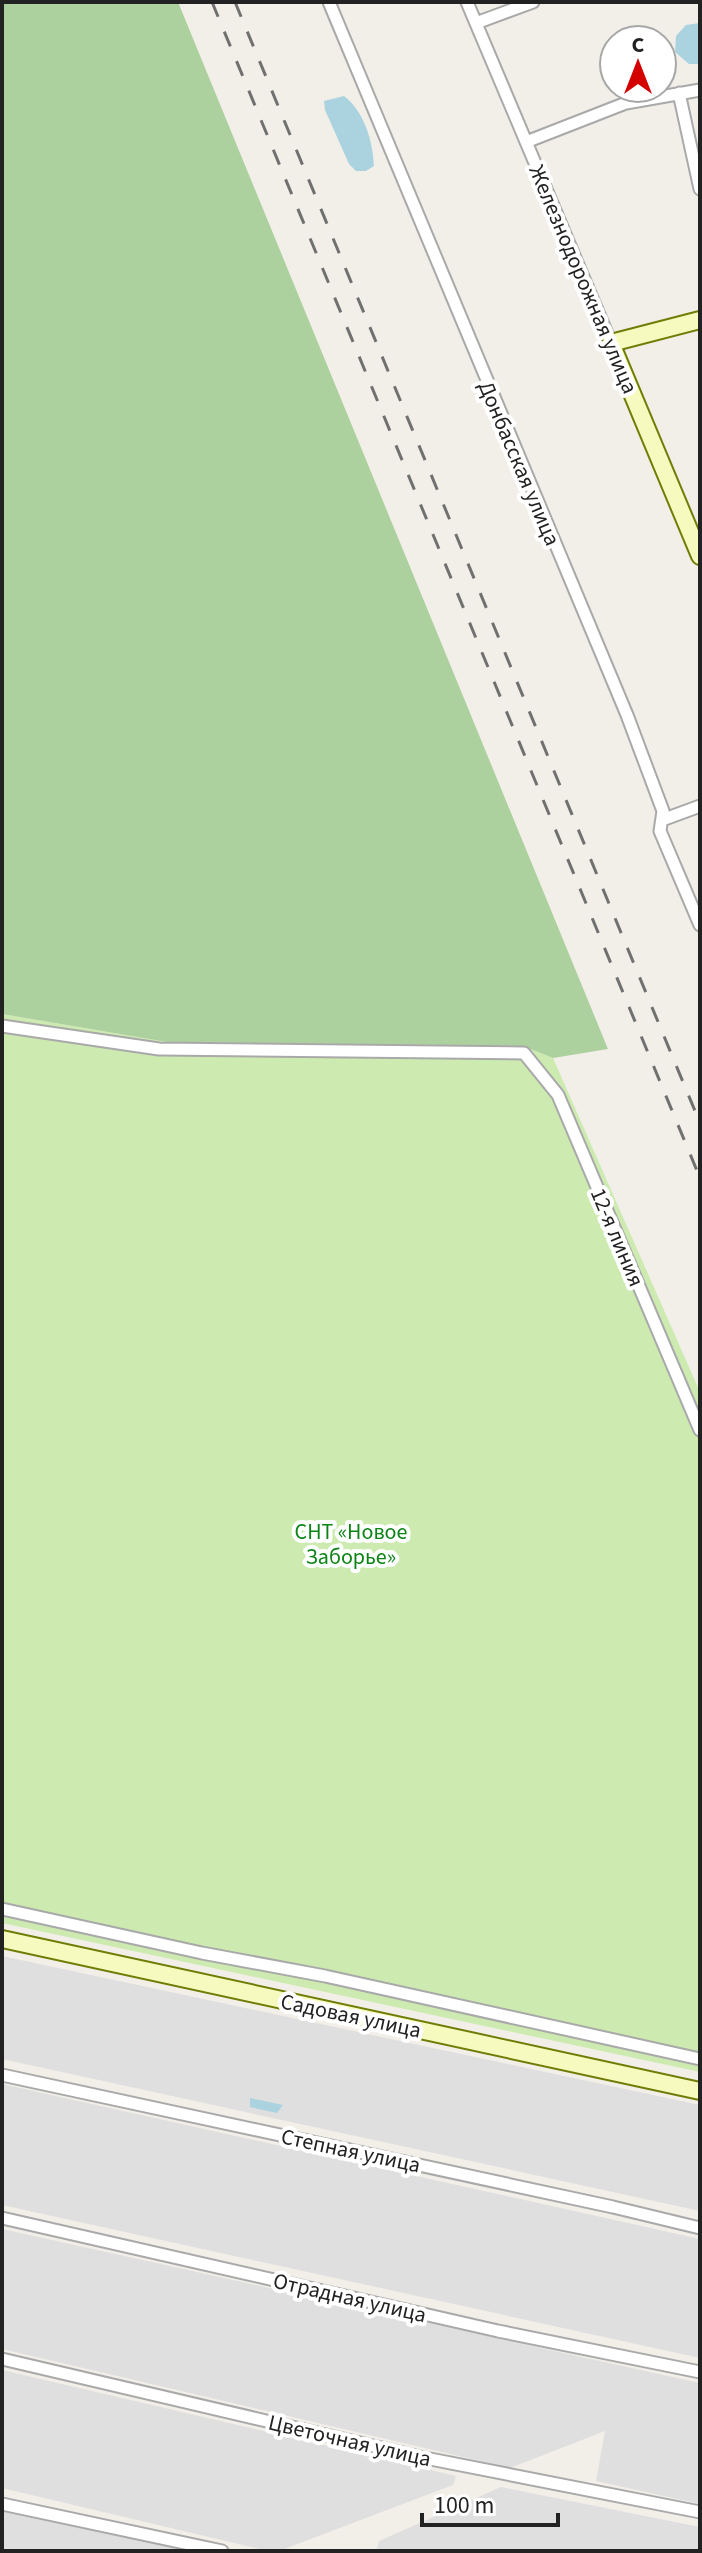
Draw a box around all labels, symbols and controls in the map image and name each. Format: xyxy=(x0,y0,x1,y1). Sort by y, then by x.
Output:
north arrow xyxy=(598,24,678,104)
text: С xyxy=(632,29,645,61)
street label: Железнодорожная улица xyxy=(520,160,646,399)
street label: Донбасская улица xyxy=(470,376,568,551)
street label: 12-я линия xyxy=(582,1183,652,1292)
park label: СНТ «Новое Заборье» xyxy=(295,1516,407,1573)
street label: Садовая улица xyxy=(278,1985,424,2046)
street label: Степная улица xyxy=(278,2121,423,2181)
street label: Отрадная улица xyxy=(270,2265,430,2331)
street label: Цветочная улица xyxy=(265,2407,434,2475)
scale bar xyxy=(422,2477,558,2527)
text: 100 m xyxy=(434,2488,494,2523)

